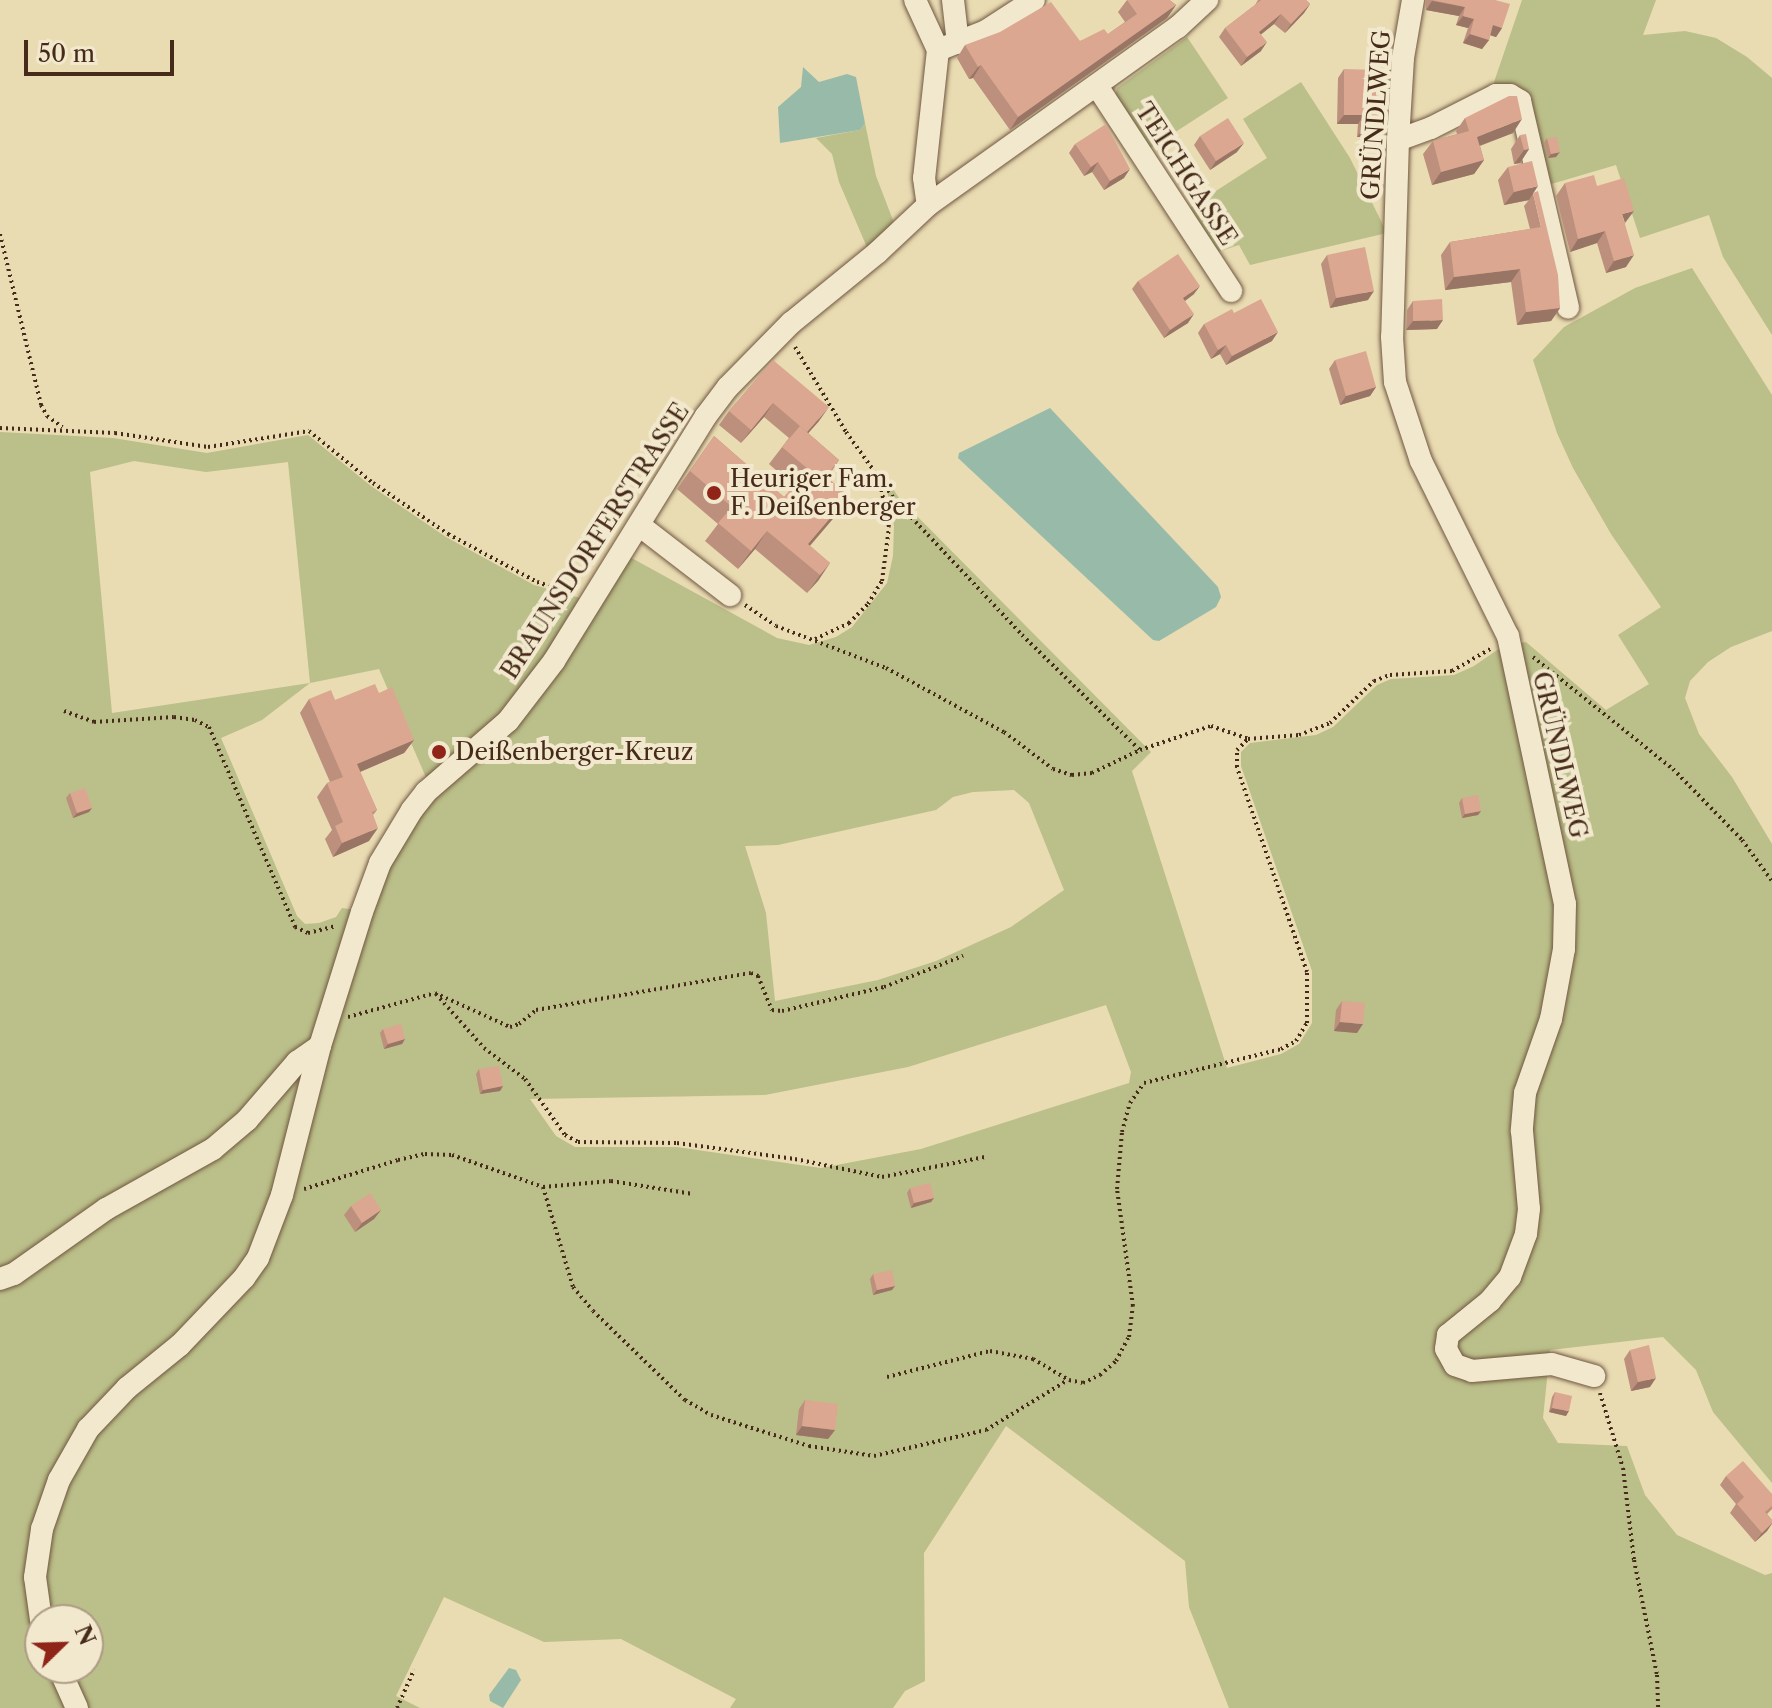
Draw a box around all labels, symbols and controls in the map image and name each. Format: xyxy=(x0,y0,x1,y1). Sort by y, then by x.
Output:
scale bar xyxy=(28,24,178,74)
street label: GRÜNDLWEG xyxy=(1356,29,1396,201)
text: 50 m xyxy=(38,39,95,68)
street label: TEICHGASSE xyxy=(1129,97,1243,251)
street label: BRAUNSDORFERSTRASSE xyxy=(495,398,695,684)
place label: Heuriger Fam. F. Deißenberger xyxy=(730,465,916,521)
marker: Heuriger Fam. F. Deißenberger xyxy=(705,484,723,502)
street label: GRÜNDLWEG xyxy=(1527,669,1593,841)
place label: Deißenberger-Kreuz xyxy=(455,738,693,766)
marker: Deißenberger-Kreuz xyxy=(430,743,448,761)
north arrow xyxy=(24,1604,104,1684)
text: N xyxy=(69,1621,101,1649)

